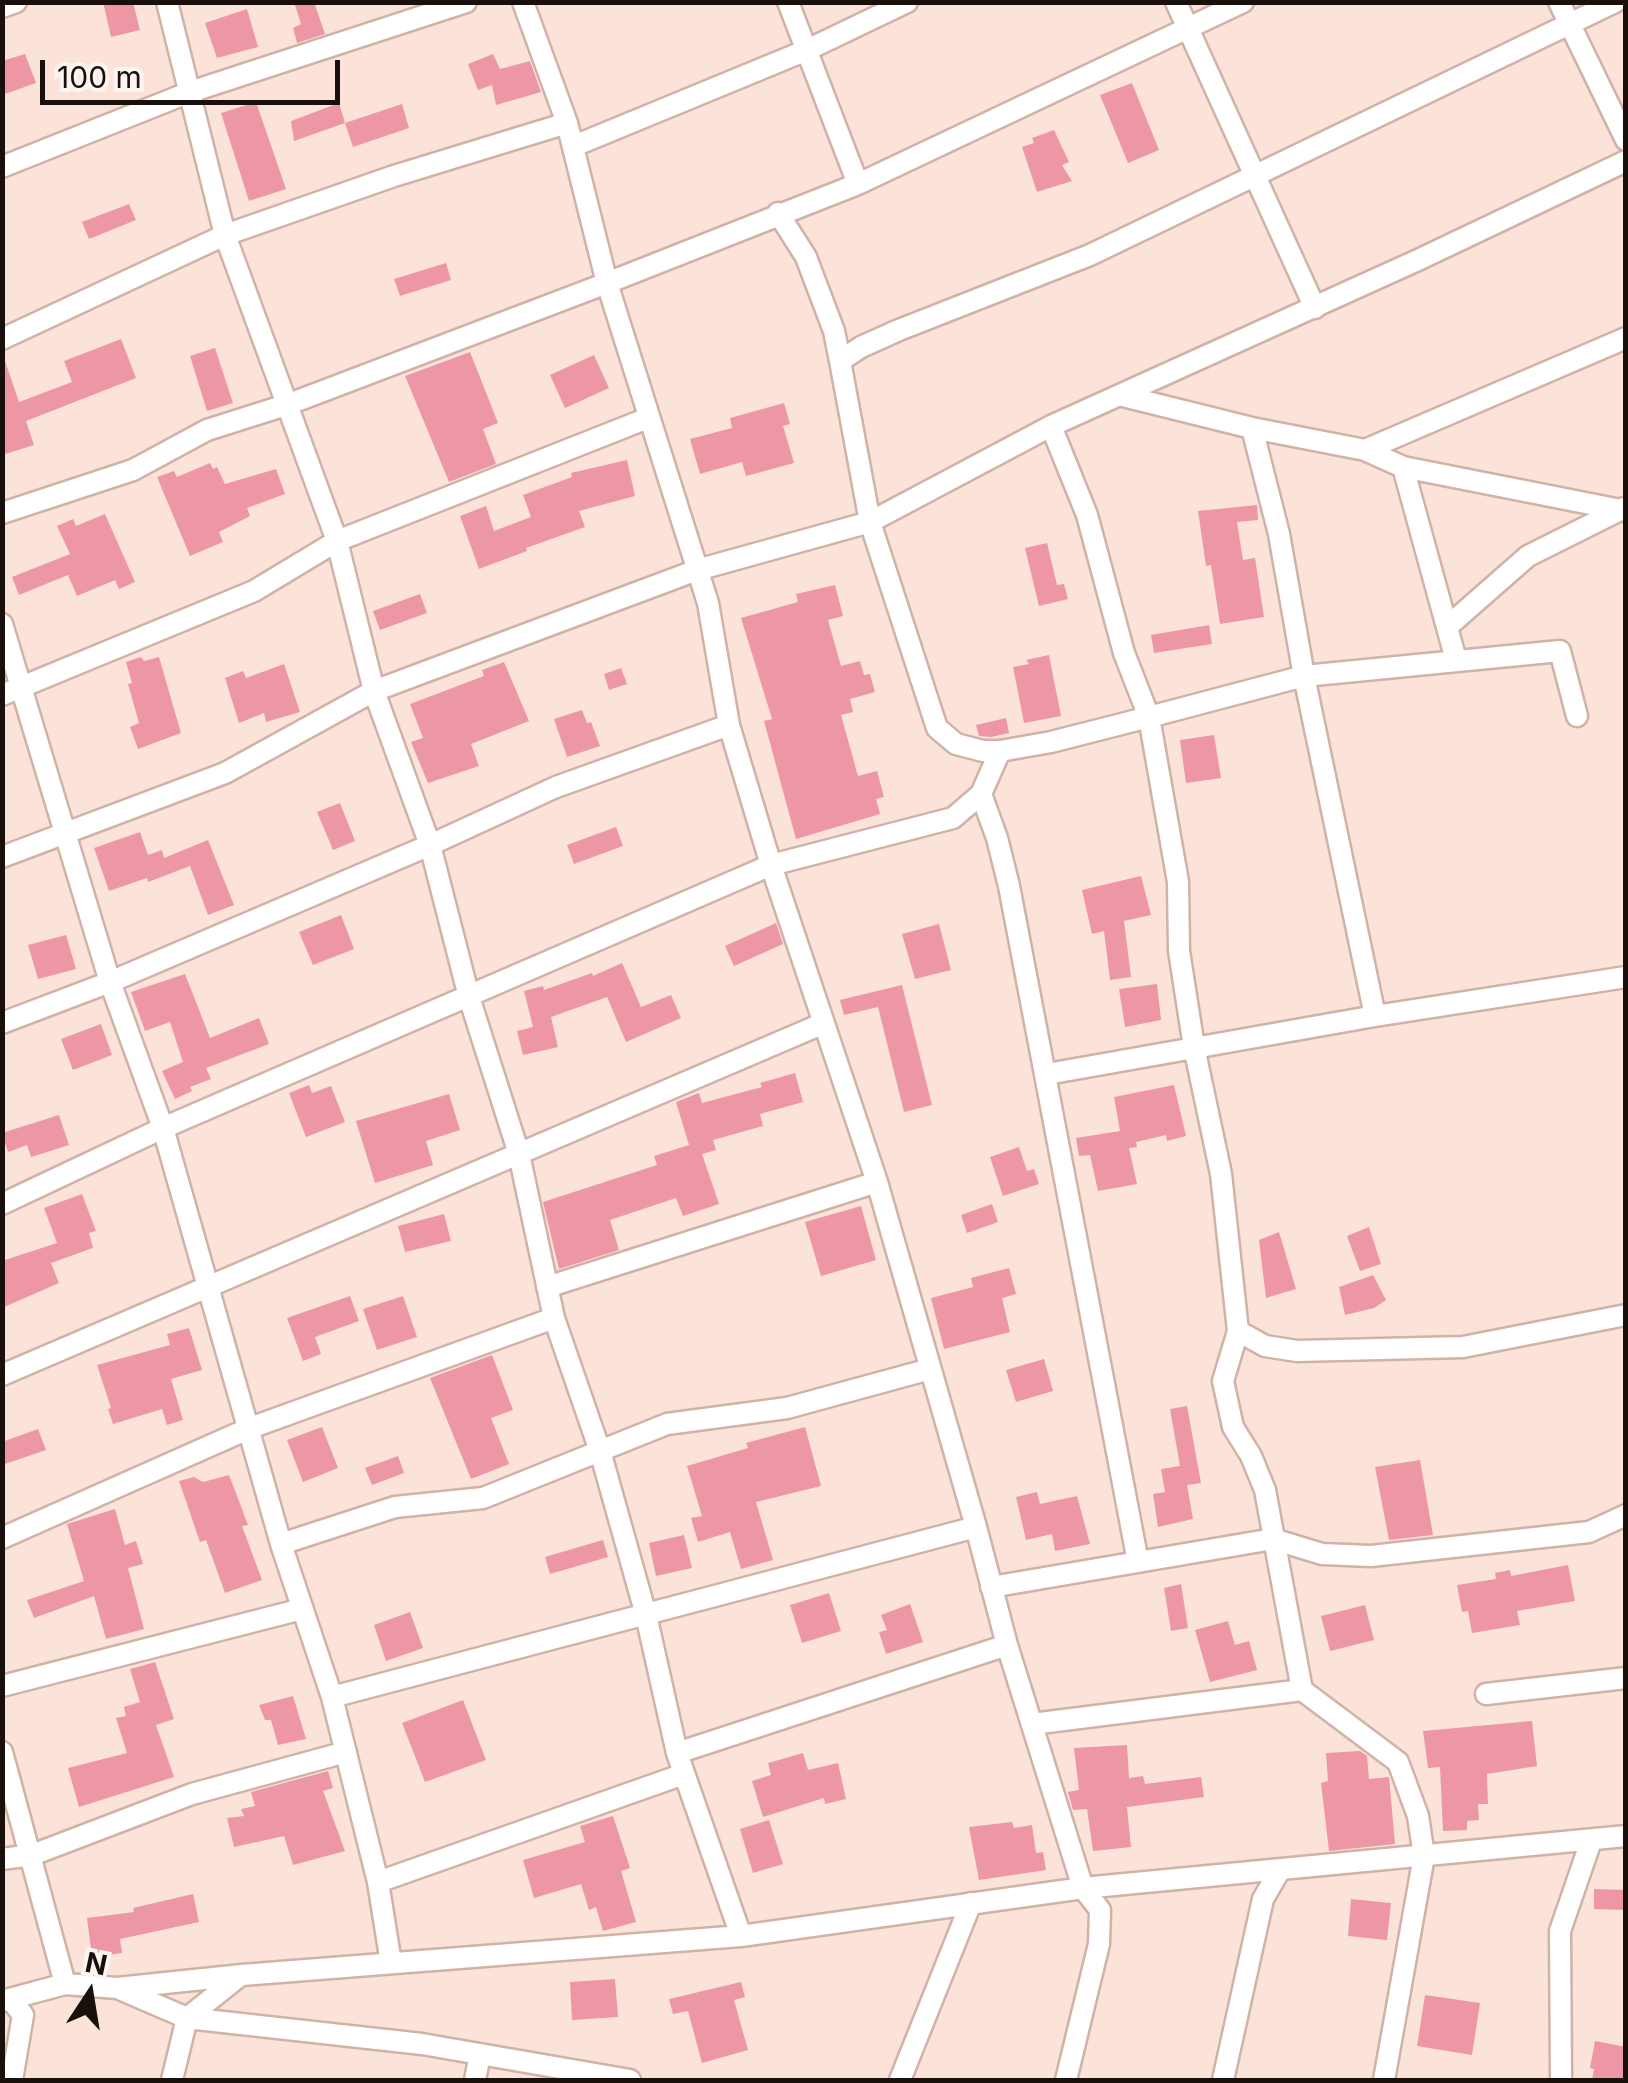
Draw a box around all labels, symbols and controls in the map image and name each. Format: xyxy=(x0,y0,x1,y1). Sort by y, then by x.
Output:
scale bar xyxy=(45,40,345,102)
text: 100 m xyxy=(57,59,142,95)
north arrow xyxy=(40,1943,140,2043)
text: N xyxy=(82,1945,110,1983)

